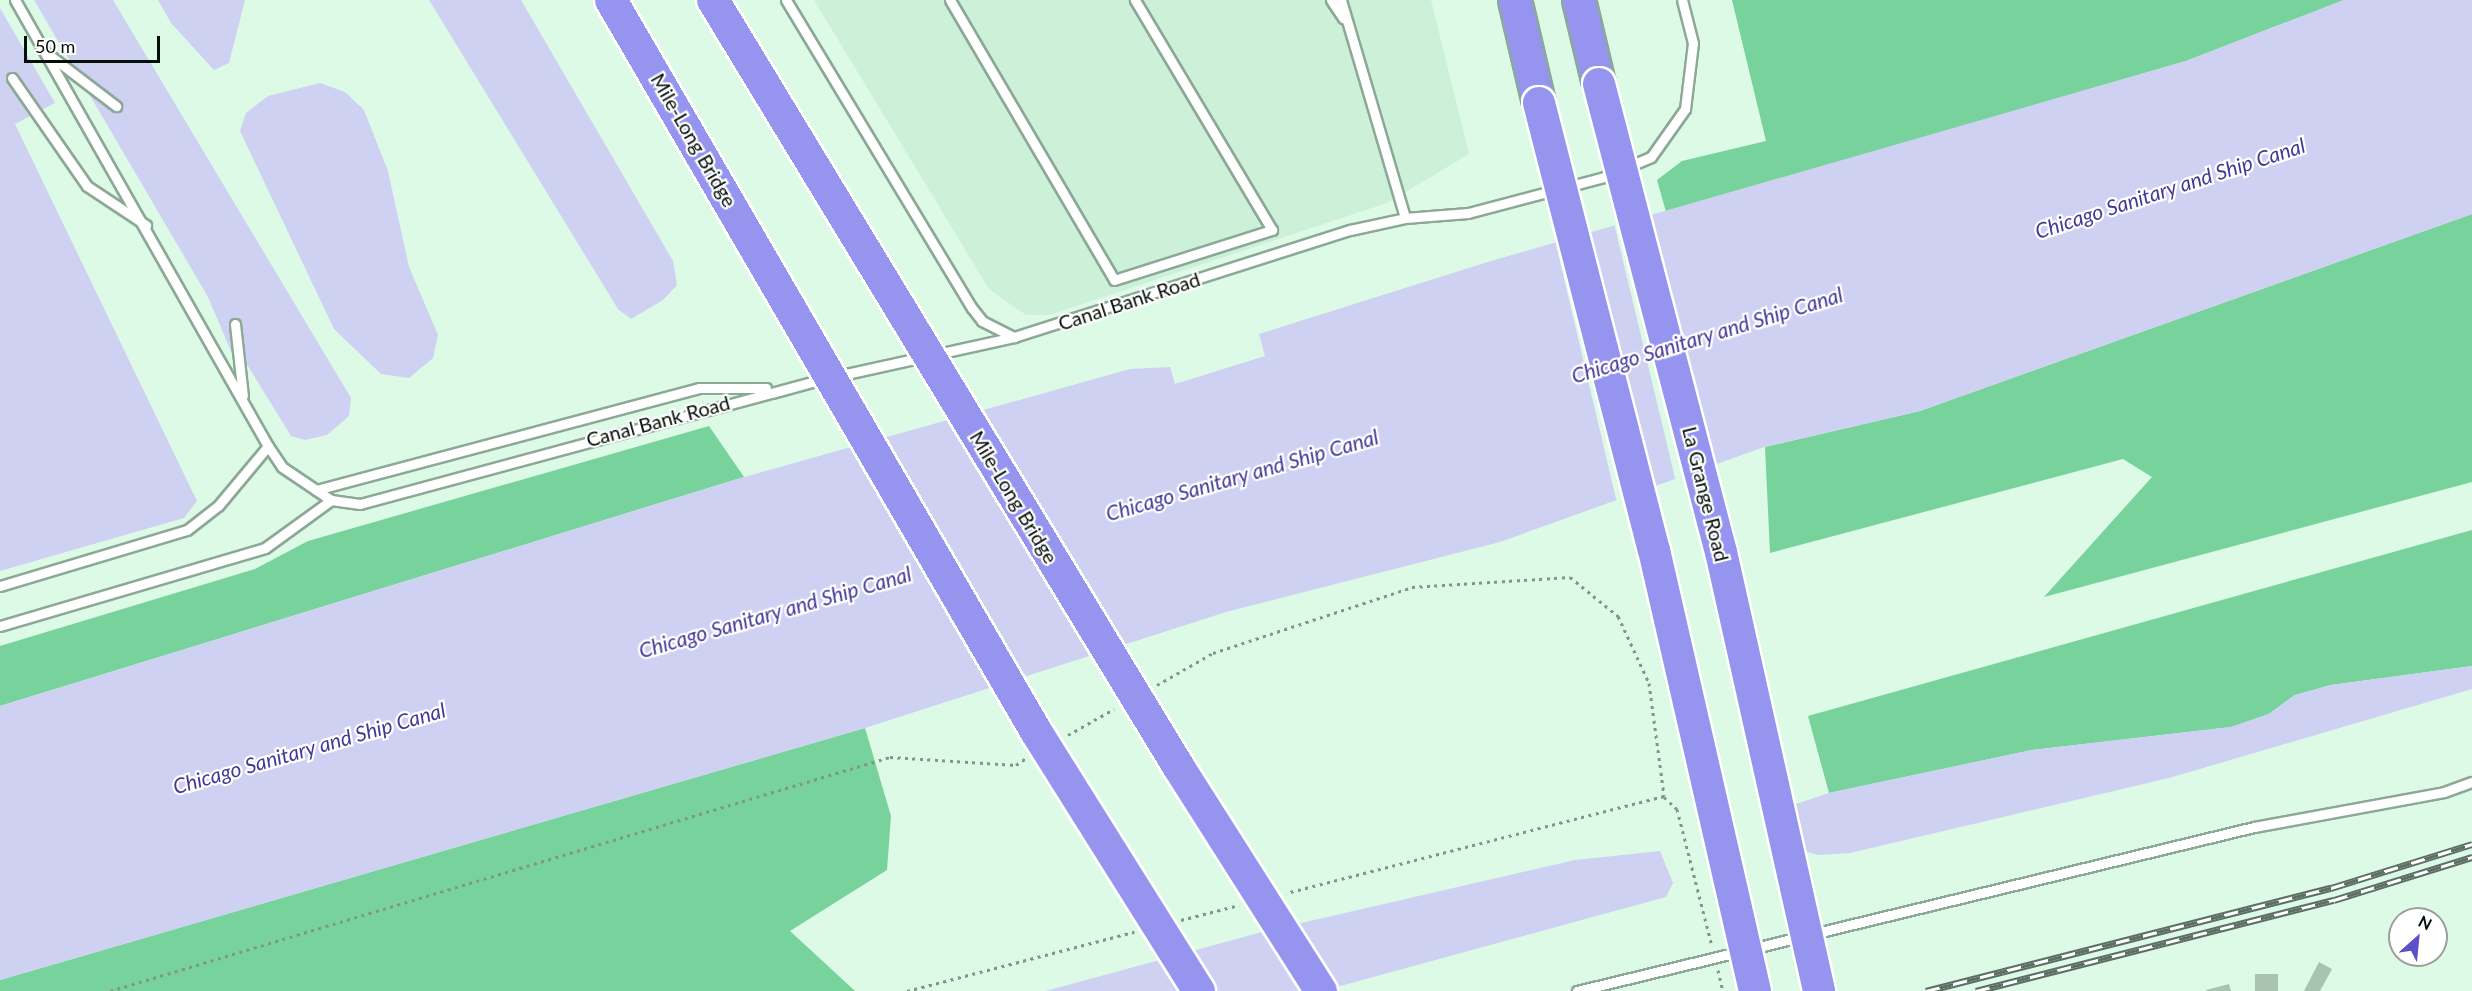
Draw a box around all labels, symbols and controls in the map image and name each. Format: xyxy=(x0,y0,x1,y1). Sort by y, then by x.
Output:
scale bar xyxy=(27,24,164,62)
text: 50 m xyxy=(35,35,75,57)
street label: Mile-Long Bridge xyxy=(646,69,742,211)
water label: Chicago Sanitary and Ship Canal xyxy=(2032,132,2308,244)
street label: Canal Bank Road xyxy=(1055,267,1203,335)
water label: Chicago Sanitary and Ship Canal xyxy=(1568,282,1846,388)
street label: Canal Bank Road xyxy=(584,390,732,452)
water label: Chicago Sanitary and Ship Canal xyxy=(1103,424,1381,526)
street label: La Grange Road xyxy=(1678,424,1734,564)
street label: Mile-Long Bridge xyxy=(965,426,1063,568)
water label: Chicago Sanitary and Ship Canal xyxy=(636,561,914,663)
water label: Chicago Sanitary and Ship Canal xyxy=(170,697,448,799)
north arrow xyxy=(2388,907,2448,967)
text: N xyxy=(2416,911,2435,934)

